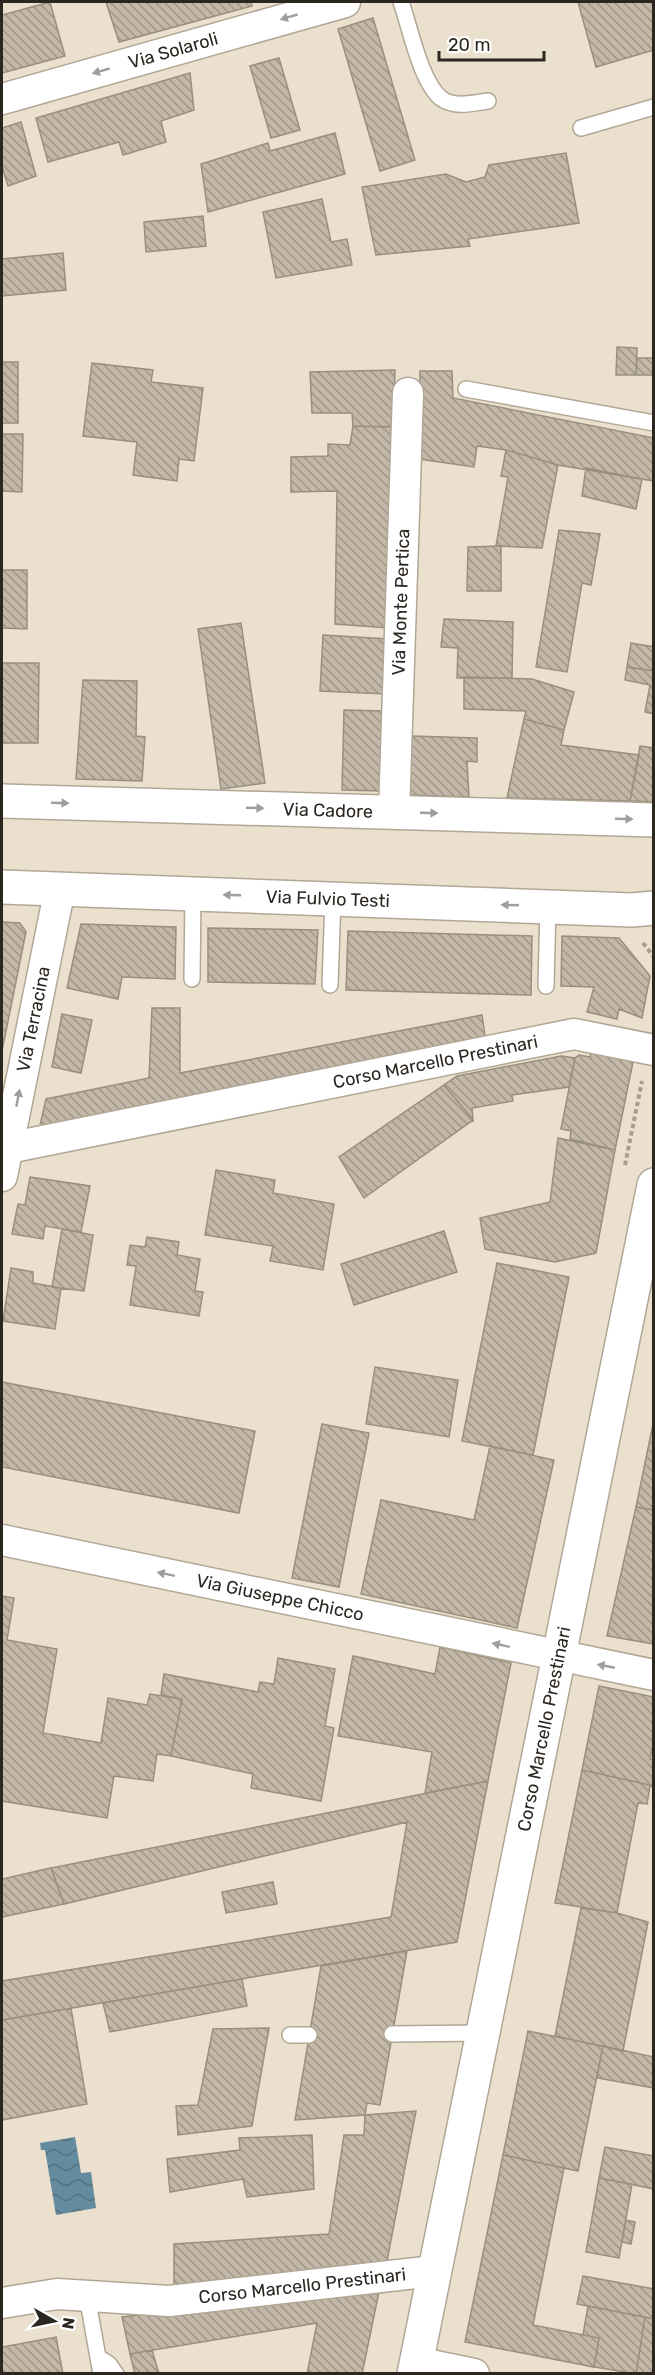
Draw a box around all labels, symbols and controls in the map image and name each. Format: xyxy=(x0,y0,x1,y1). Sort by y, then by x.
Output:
one-way arrow xyxy=(280,13,298,23)
scale bar xyxy=(439,24,544,62)
street label: Via Solaroli xyxy=(126,27,221,74)
text: 20 m xyxy=(448,34,490,56)
one-way arrow xyxy=(92,66,110,76)
street label: Via Monte Pertica xyxy=(388,528,414,676)
one-way arrow xyxy=(50,798,69,808)
street label: Via Cadore xyxy=(282,798,373,823)
one-way arrow xyxy=(245,803,264,813)
one-way arrow xyxy=(419,808,438,818)
one-way arrow xyxy=(614,815,633,824)
street label: Via Fulvio Testi xyxy=(265,886,390,912)
one-way arrow xyxy=(222,890,241,900)
one-way arrow xyxy=(501,901,520,910)
street label: Via Terracina xyxy=(12,964,55,1074)
street label: Corso Marcello Prestinari xyxy=(331,1031,540,1093)
one-way arrow xyxy=(14,1089,23,1108)
one-way arrow xyxy=(157,1569,176,1578)
street label: Via Giuseppe Chicco xyxy=(194,1570,366,1626)
street label: Corso Marcello Prestinari xyxy=(513,1625,576,1833)
one-way arrow xyxy=(491,1640,510,1649)
one-way arrow xyxy=(596,1661,615,1670)
street label: Corso Marcello Prestinari xyxy=(197,2263,407,2309)
north arrow xyxy=(24,2291,84,2351)
text: N xyxy=(58,2316,79,2330)

